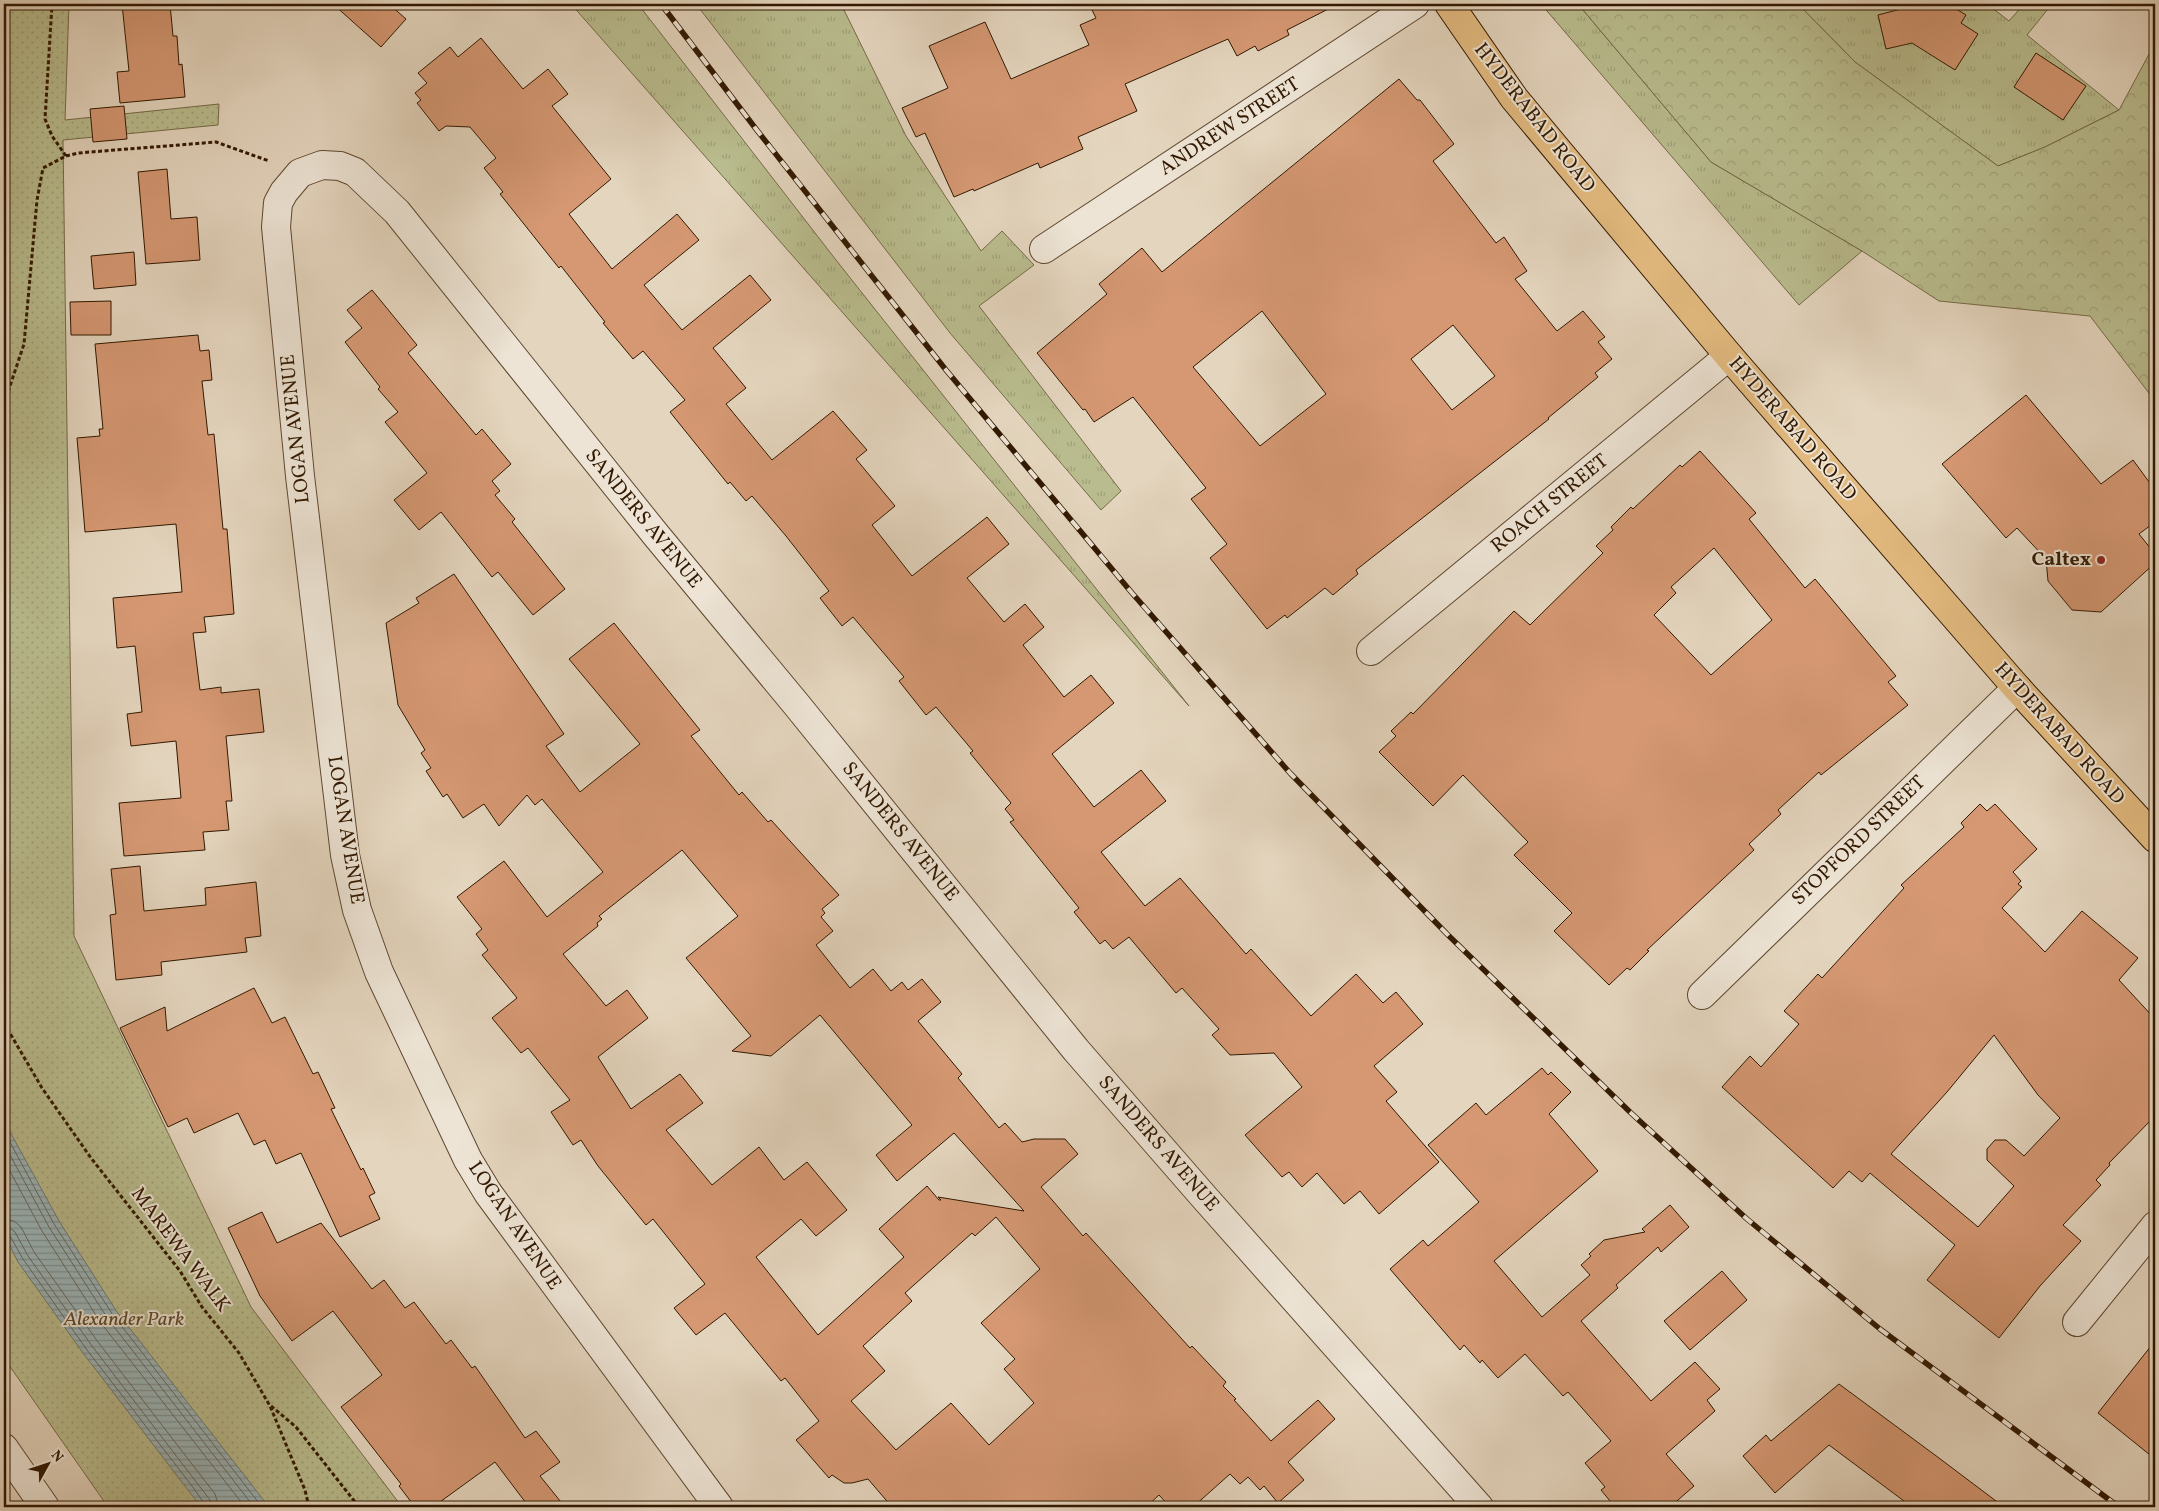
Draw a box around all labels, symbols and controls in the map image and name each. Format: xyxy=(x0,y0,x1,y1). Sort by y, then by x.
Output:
street label: HYDERABAD ROAD xyxy=(1467,37,1601,199)
street label: ANDREW STREET xyxy=(1154,71,1306,183)
street label: HYDERABAD ROAD xyxy=(1721,351,1863,507)
street label: LOGAN AVENUE xyxy=(274,353,318,505)
street label: SANDERS AVENUE xyxy=(578,443,708,595)
street label: ROACH STREET xyxy=(1485,448,1615,560)
place label: Caltex xyxy=(2031,546,2091,574)
marker: Caltex xyxy=(2095,554,2107,566)
street label: HYDERABAD ROAD xyxy=(1987,657,2131,811)
street label: LOGAN AVENUE xyxy=(319,754,371,906)
street label: SANDERS AVENUE xyxy=(835,756,965,908)
street label: STOPFORD STREET xyxy=(1786,769,1932,912)
street label: SANDERS AVENUE xyxy=(1091,1070,1225,1218)
street label: LOGAN AVENUE xyxy=(460,1156,568,1296)
street label: MAREWA WALK xyxy=(124,1182,237,1319)
park label: Alexander Park xyxy=(63,1306,184,1334)
north arrow xyxy=(22,1438,72,1488)
text: N xyxy=(46,1447,67,1467)

